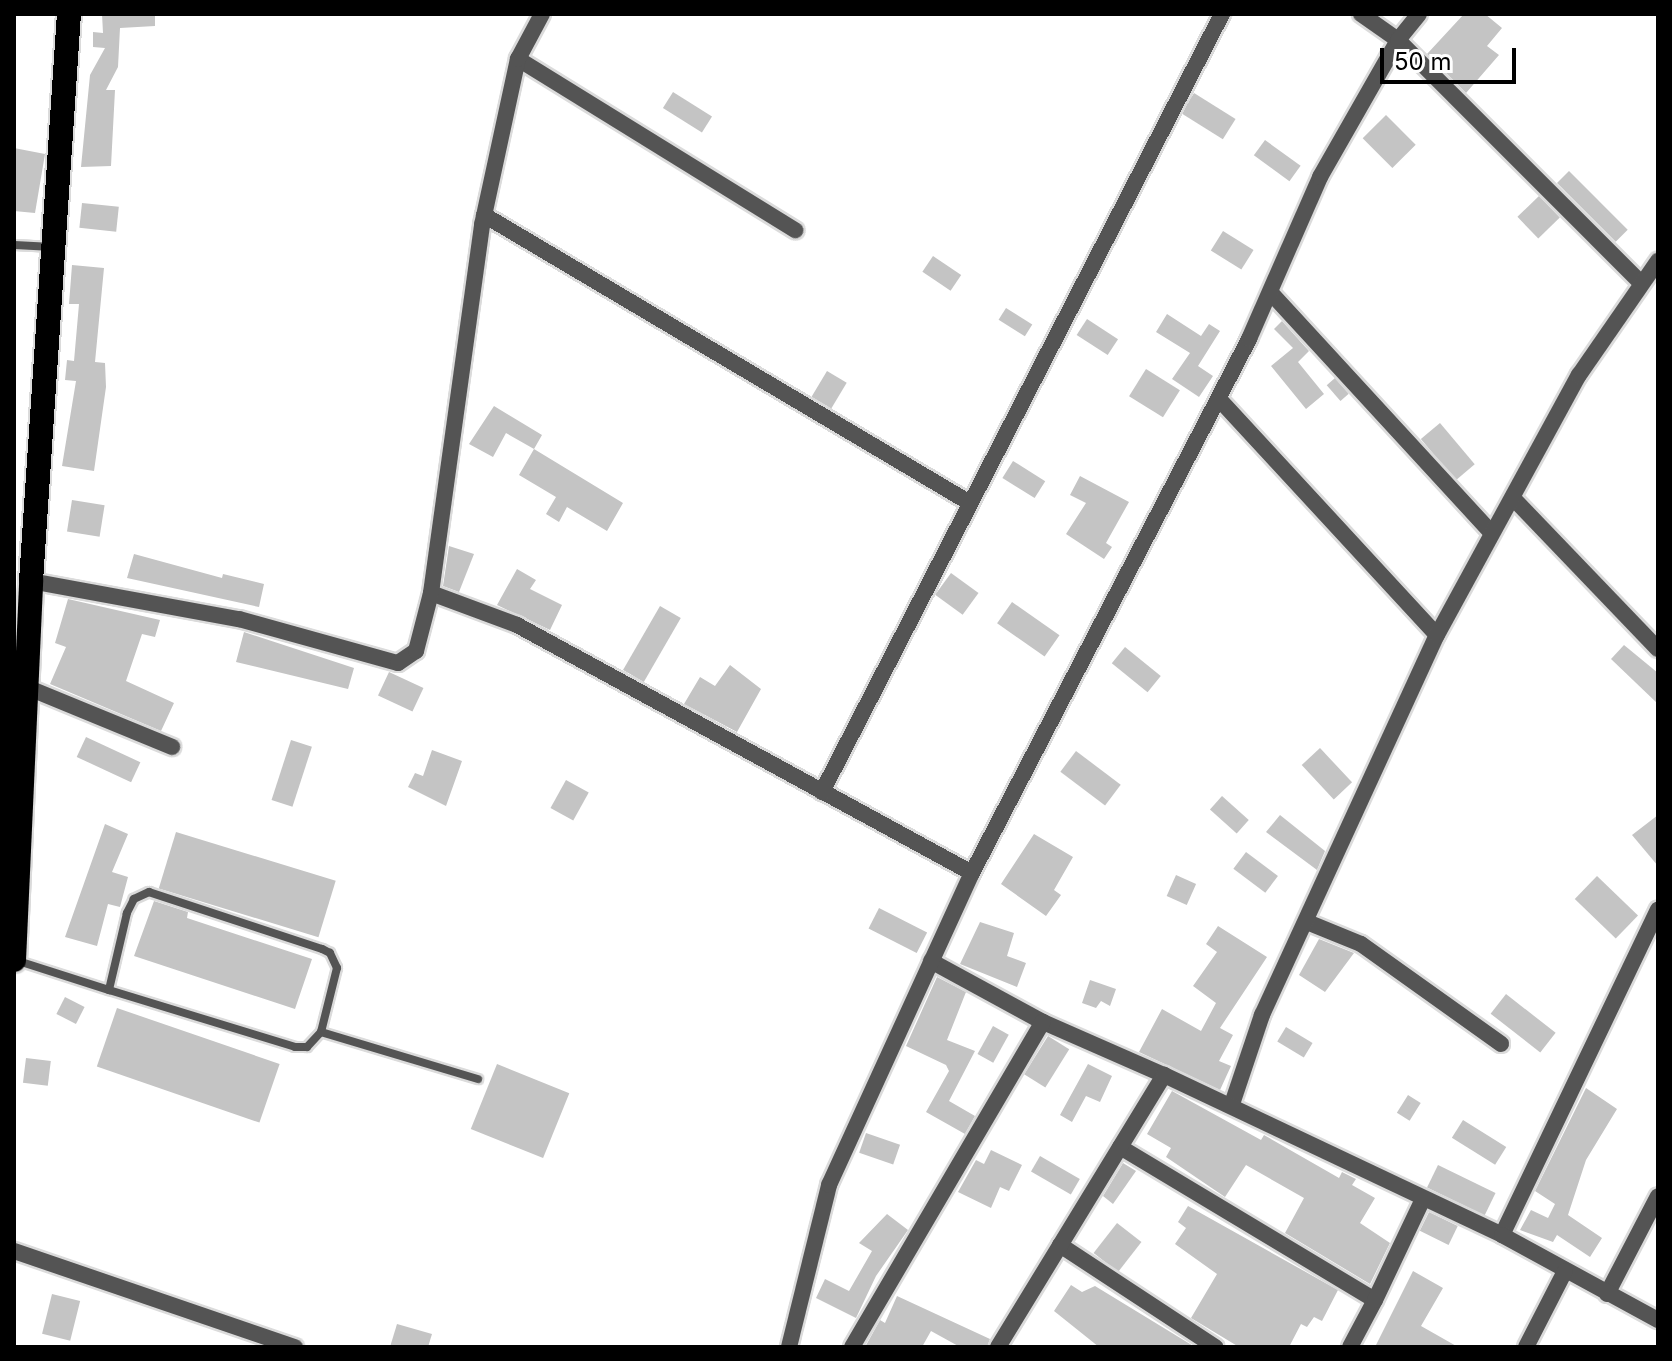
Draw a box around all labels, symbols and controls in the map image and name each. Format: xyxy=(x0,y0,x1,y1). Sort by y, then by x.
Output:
scale bar xyxy=(1384,32,1520,82)
text: 50 m xyxy=(1394,47,1452,76)

